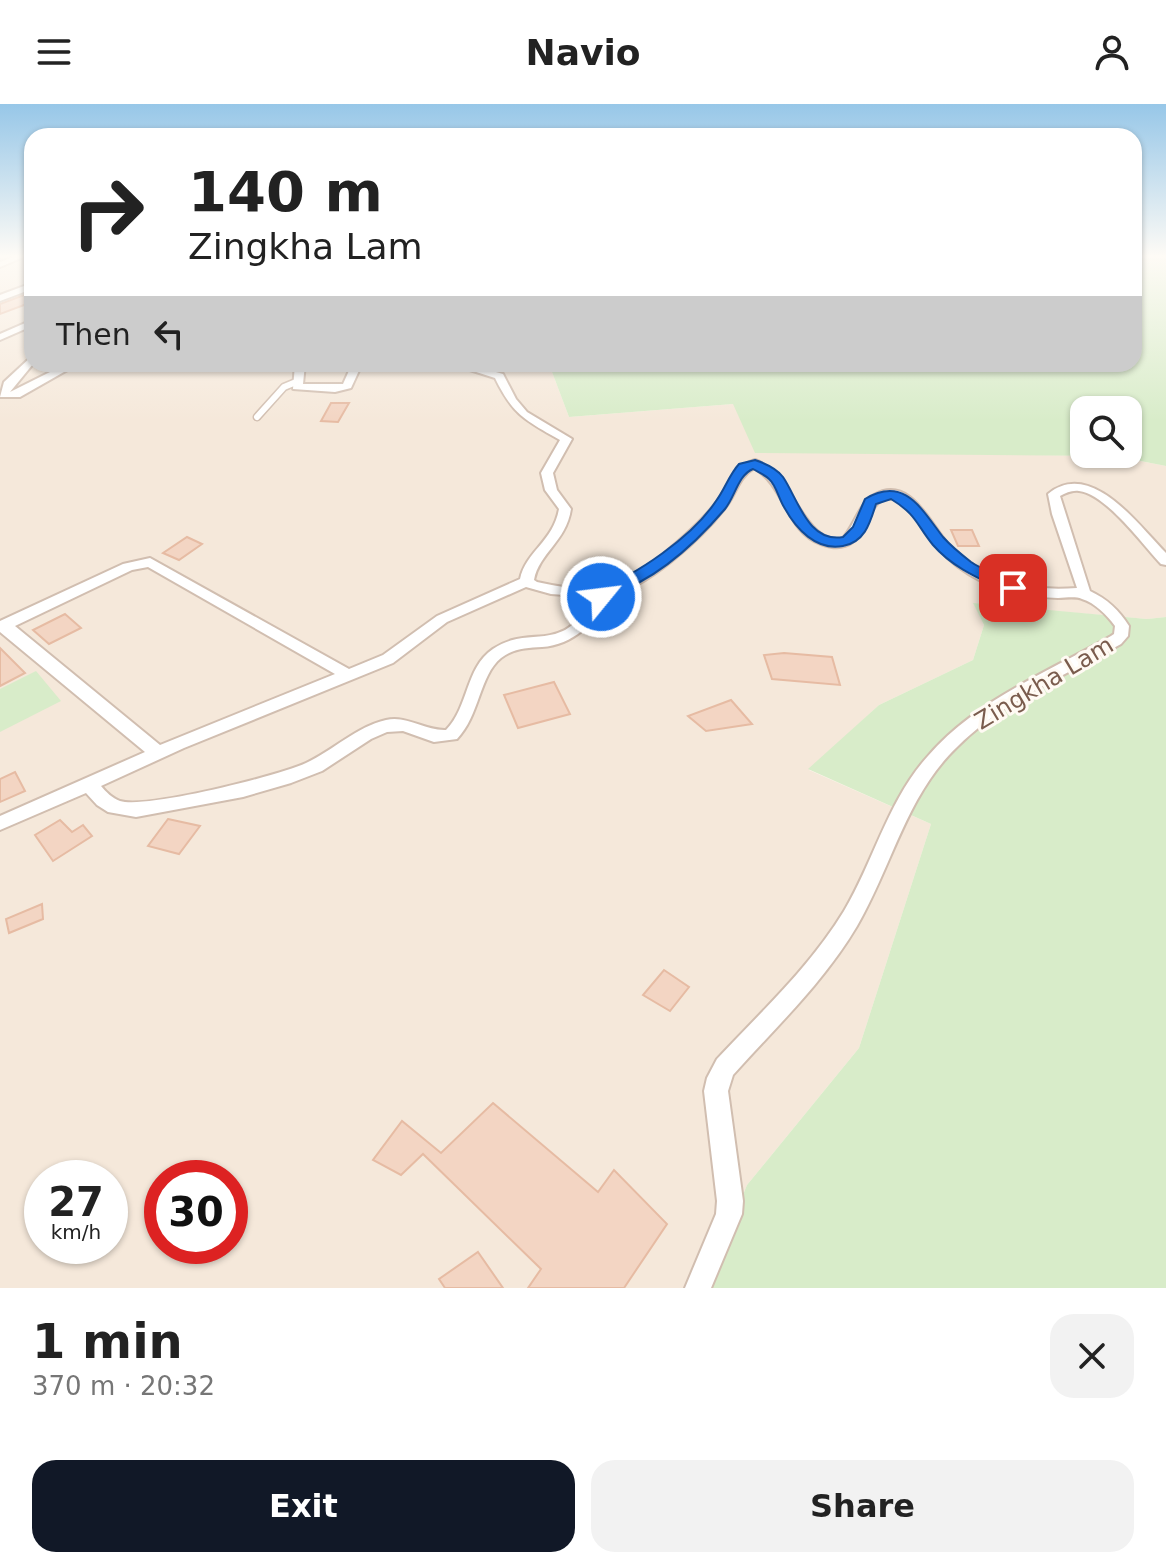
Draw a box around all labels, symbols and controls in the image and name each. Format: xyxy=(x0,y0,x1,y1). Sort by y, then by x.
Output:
icon: menu xyxy=(32,30,76,74)
icon: person xyxy=(1090,30,1134,74)
text: Navio xyxy=(526,32,640,73)
text: 140 m xyxy=(188,159,383,224)
icon: right xyxy=(56,160,160,264)
text: Zingkha Lam xyxy=(188,226,423,267)
icon: left xyxy=(147,312,191,356)
text: Then xyxy=(56,317,131,352)
map controls xyxy=(1070,396,1142,468)
button: search xyxy=(1070,396,1142,468)
pin xyxy=(979,554,1047,622)
position arrow xyxy=(559,555,643,639)
icon: arrive xyxy=(991,566,1035,610)
street label: Zingkha Lam xyxy=(970,631,1118,735)
speed limit sign: 30 xyxy=(144,1160,248,1264)
text: 27 xyxy=(48,1179,104,1225)
text: km/h xyxy=(51,1220,101,1244)
text: 1 min xyxy=(32,1313,183,1369)
button: close xyxy=(1050,1314,1134,1398)
text: 370 m · 20:32 xyxy=(32,1371,215,1401)
button: Exit xyxy=(32,1460,575,1552)
button: Share xyxy=(591,1460,1134,1552)

